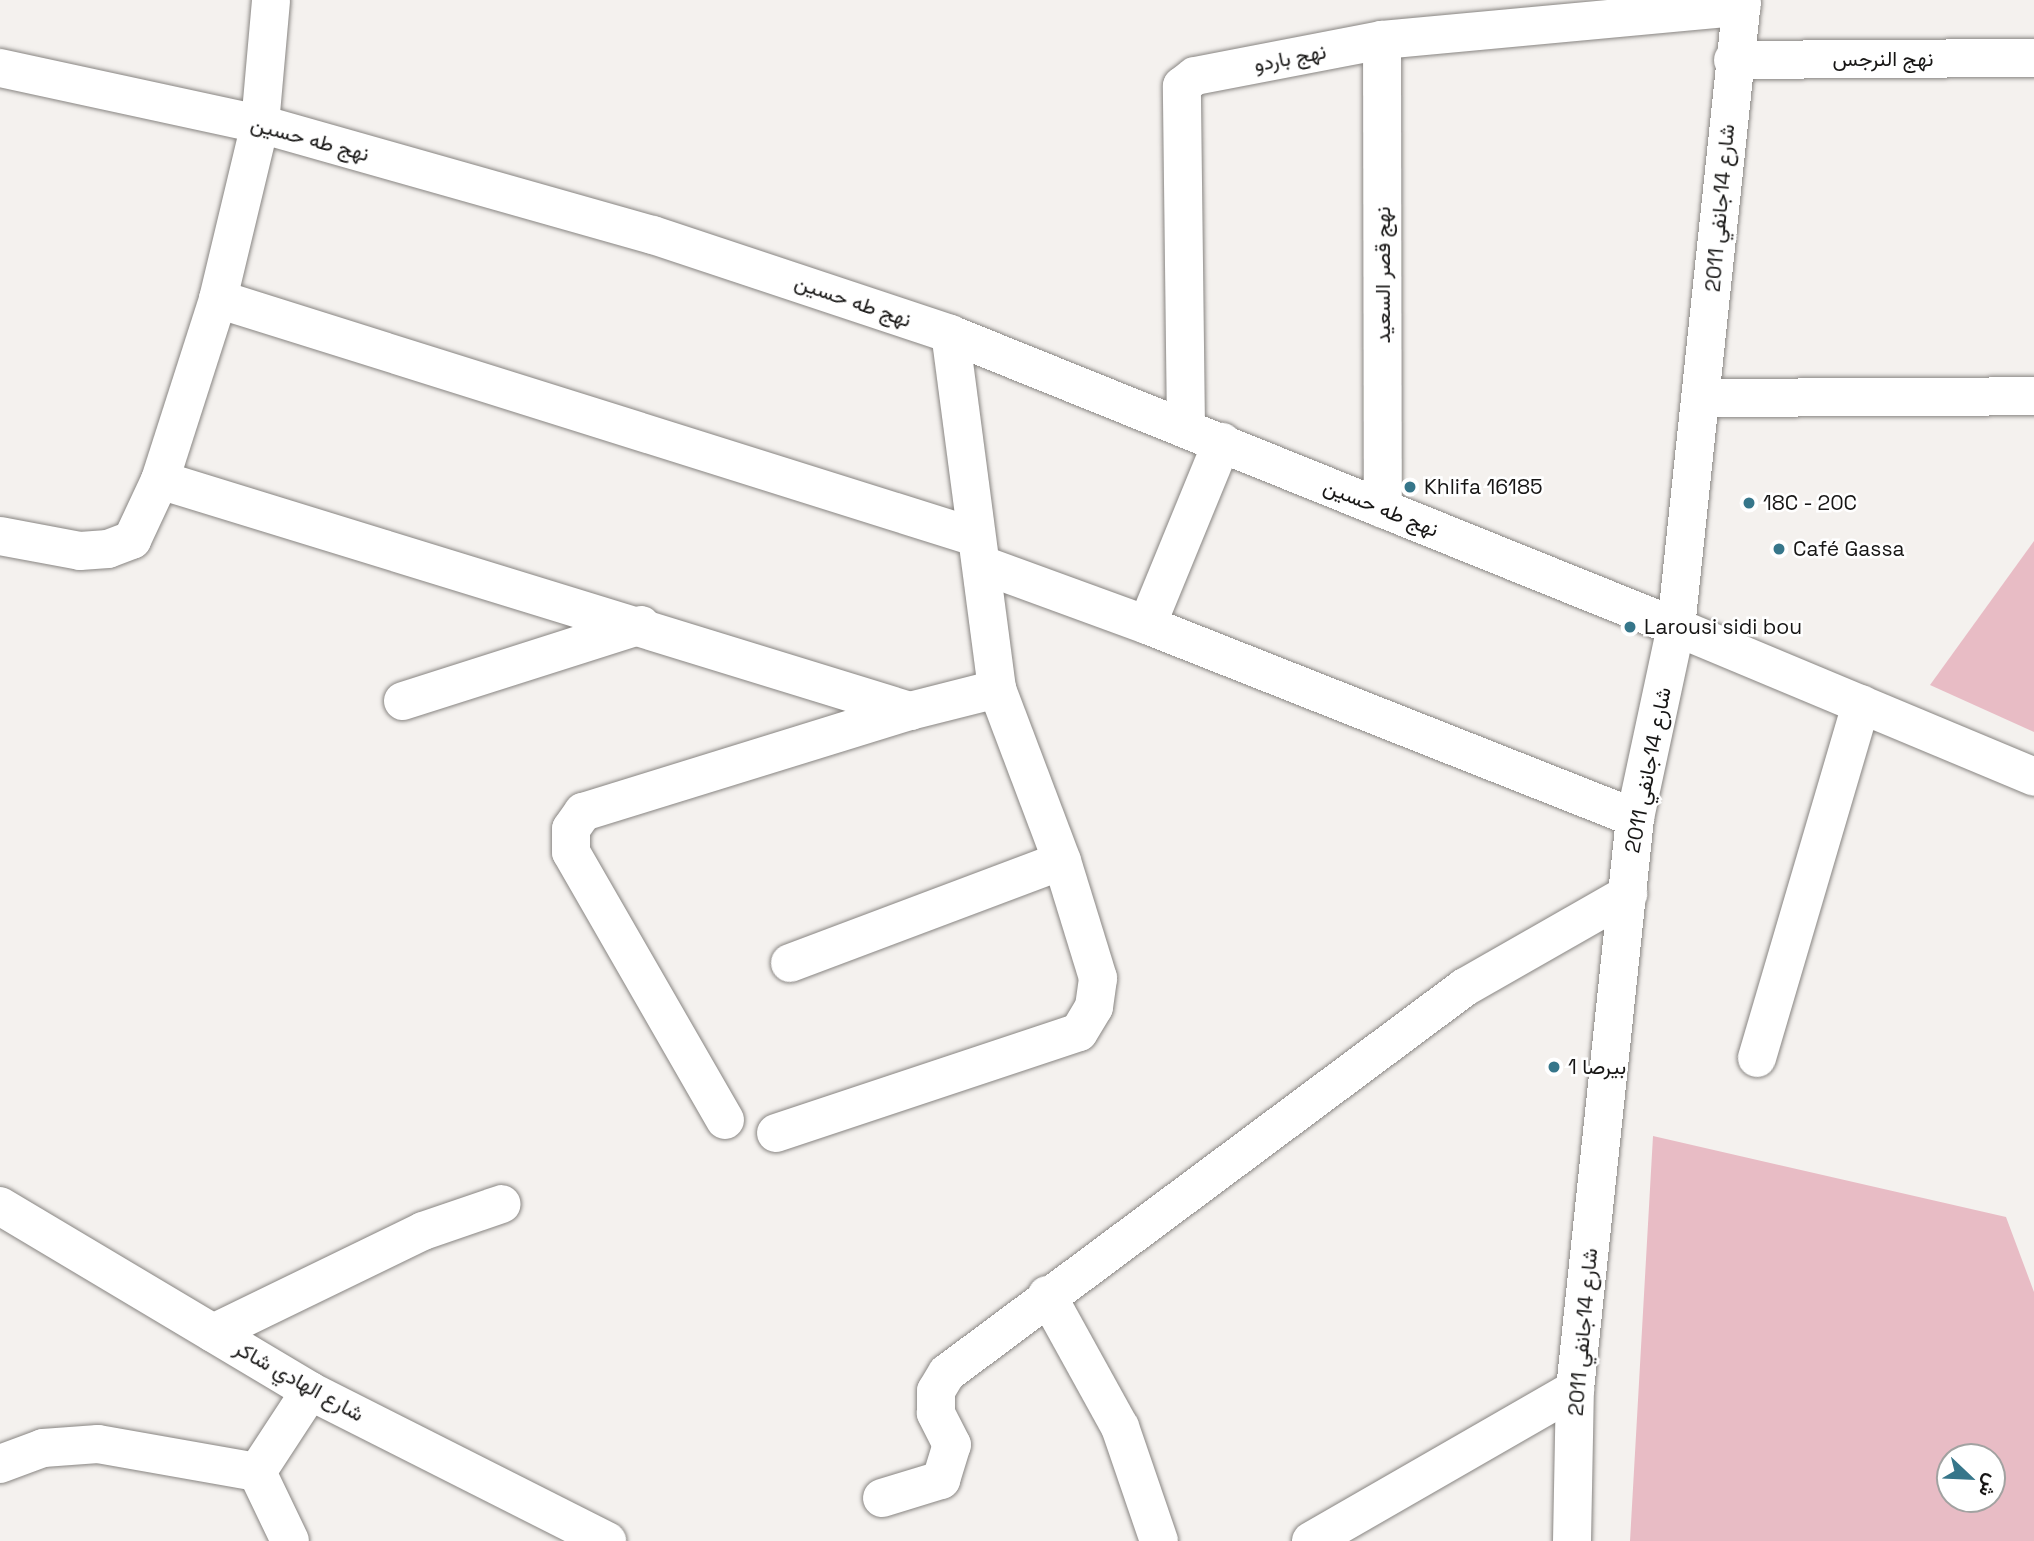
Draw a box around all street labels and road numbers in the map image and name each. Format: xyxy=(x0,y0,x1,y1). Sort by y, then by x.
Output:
street label: نهج باردو xyxy=(1252,39,1328,77)
street label: نهج النرجس xyxy=(1833,46,1933,72)
street label: نهج طه حسين xyxy=(248,111,372,167)
street label: شارع 14جانفي 2011 xyxy=(1700,123,1740,293)
street label: نهج قصر السعيد xyxy=(1370,207,1396,343)
street label: نهج طه حسين xyxy=(791,269,915,333)
street label: نهج طه حسين xyxy=(1320,474,1442,542)
street label: شارع 14جانفي 2011 xyxy=(1620,685,1676,855)
street label: شارع 14جانفي 2011 xyxy=(1563,1247,1603,1417)
street label: شارع الهادي شاكر xyxy=(230,1335,368,1427)

